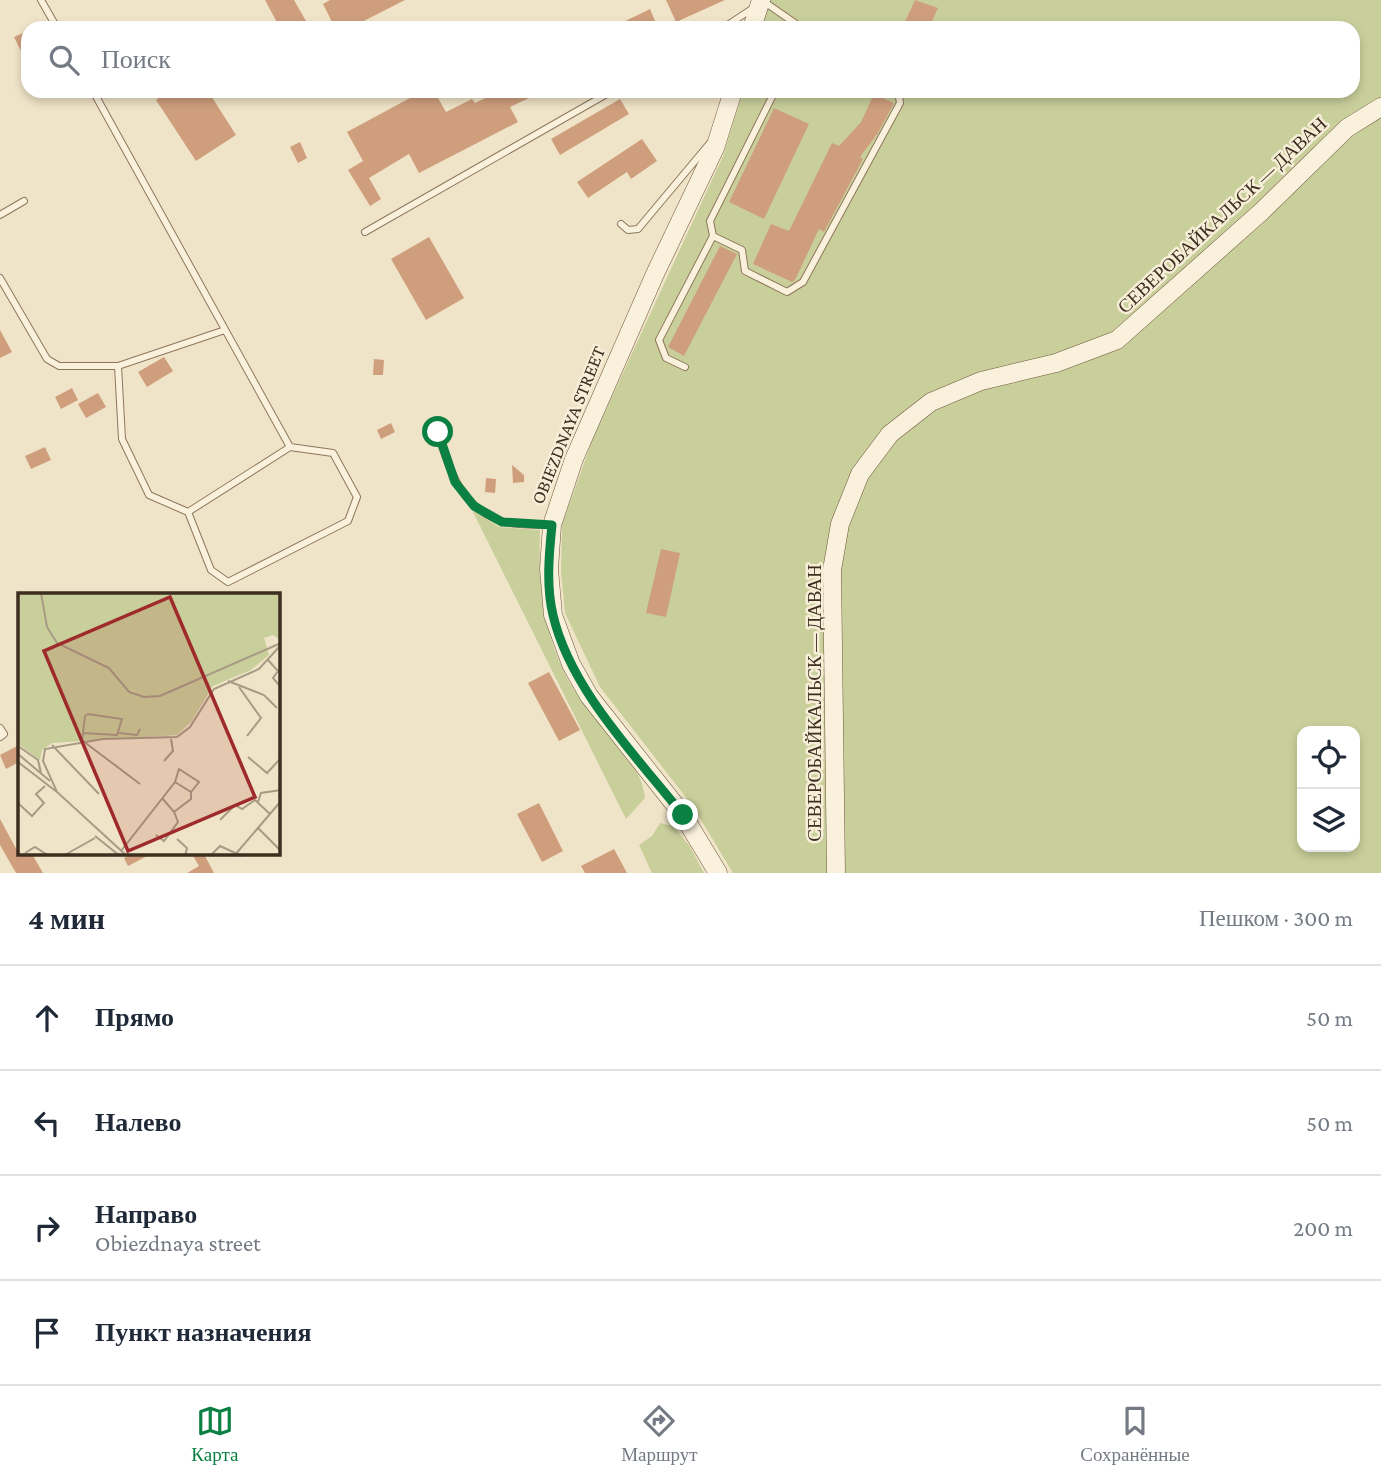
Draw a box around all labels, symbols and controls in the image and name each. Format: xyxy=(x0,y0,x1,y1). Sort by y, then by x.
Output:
search box xyxy=(21,21,1360,98)
icon: search xyxy=(45,41,83,79)
text: Поиск xyxy=(101,45,171,74)
street label: СЕВЕРОБАЙКАЛЬСК — ДАВАН xyxy=(1113,112,1331,317)
street label: OBIEZDNAYA STREET xyxy=(527,342,610,507)
route start xyxy=(422,416,453,447)
street label: СЕВЕРОБАЙКАЛЬСК — ДАВАН xyxy=(804,564,825,842)
inset map xyxy=(18,593,280,856)
map controls xyxy=(1297,726,1360,852)
button: locate xyxy=(1297,726,1360,789)
button: layers xyxy=(1297,789,1360,852)
route end xyxy=(667,799,698,830)
text: 4 мин xyxy=(28,902,105,935)
text: Пешком · 300 m xyxy=(1199,905,1353,931)
icon: ahead xyxy=(28,999,66,1037)
text: Прямо xyxy=(95,1003,174,1032)
text: 50 m xyxy=(1306,1005,1353,1031)
icon: left xyxy=(28,1104,66,1142)
text: Налево xyxy=(95,1108,181,1137)
text: 50 m xyxy=(1306,1110,1353,1136)
text: Направо xyxy=(95,1200,197,1229)
icon: right xyxy=(28,1209,66,1247)
text: 200 m xyxy=(1293,1215,1353,1241)
text: Obiezdnaya street xyxy=(95,1230,261,1256)
icon: arrive xyxy=(28,1314,66,1352)
text: Пункт назначения xyxy=(95,1318,312,1347)
tab: Карта xyxy=(191,1402,238,1466)
tab: Маршрут xyxy=(621,1402,698,1466)
tab: Сохранённые xyxy=(1080,1402,1190,1466)

